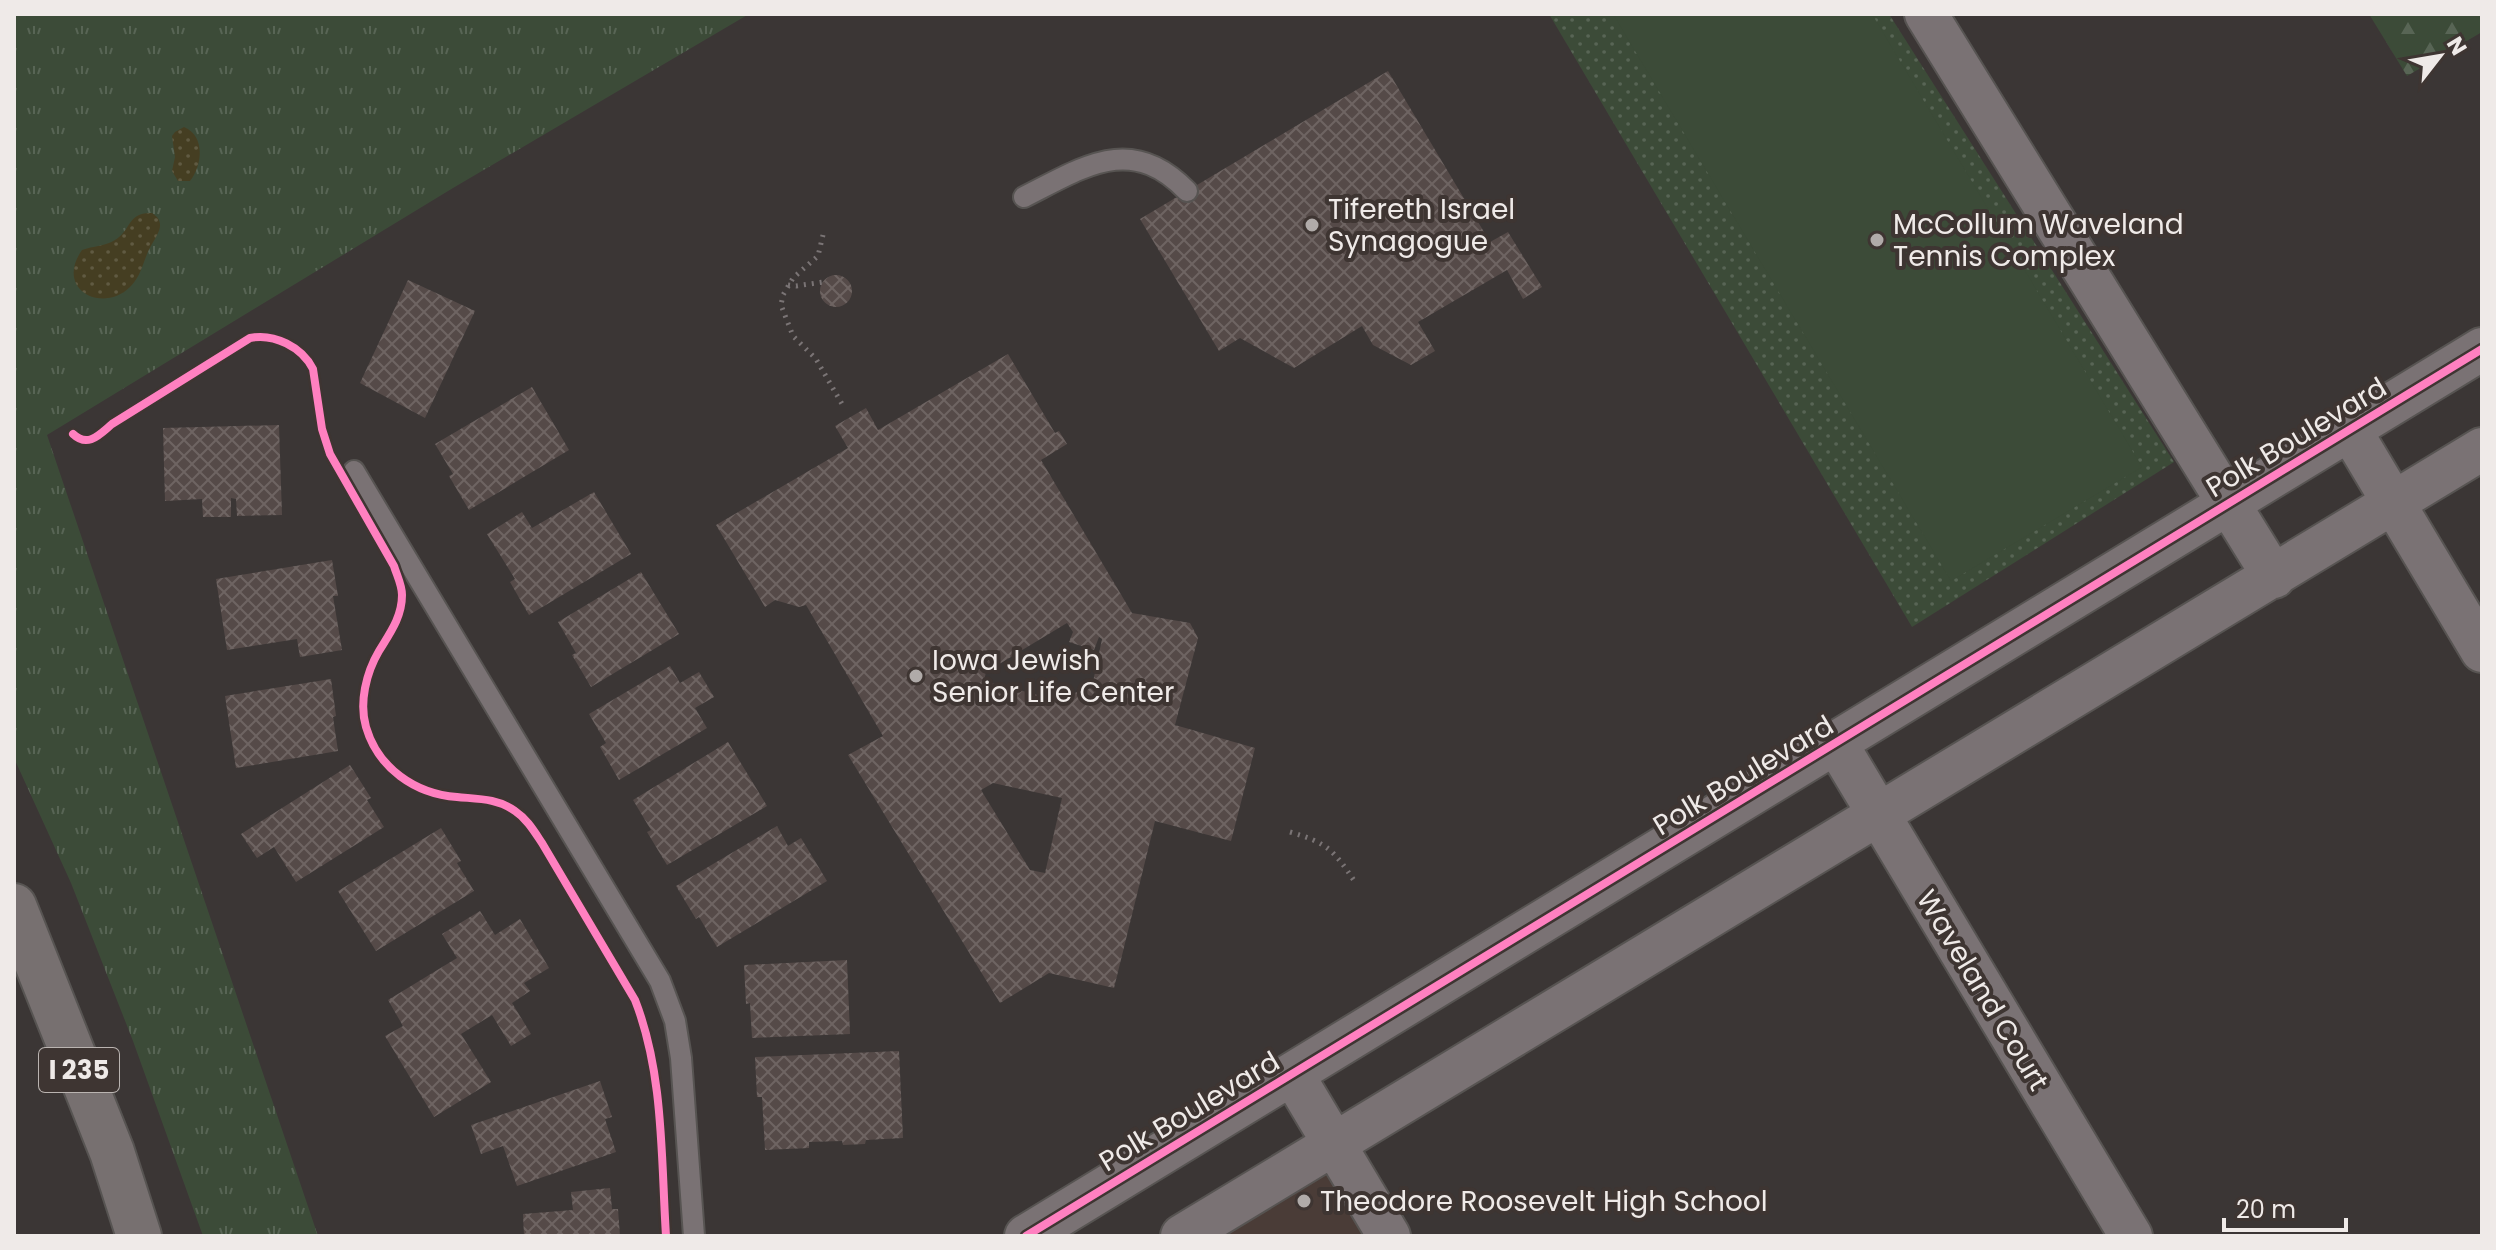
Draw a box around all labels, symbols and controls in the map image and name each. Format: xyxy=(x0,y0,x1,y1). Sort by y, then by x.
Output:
north arrow xyxy=(2400,16,2480,96)
text: N xyxy=(2439,31,2474,61)
place label: Tifereth Israel Synagogue xyxy=(1328,190,1515,261)
place label: McCollum Waveland Tennis Complex xyxy=(1893,205,2184,276)
marker: Tifereth Israel Synagogue xyxy=(1303,216,1321,234)
marker: McCollum Waveland Tennis Complex xyxy=(1868,231,1886,249)
street label: Polk Boulevard xyxy=(2199,368,2394,507)
place label: Iowa Jewish Senior Life Center xyxy=(932,641,1174,712)
marker: Iowa Jewish Senior Life Center xyxy=(907,667,925,685)
street label: Polk Boulevard xyxy=(1646,706,1841,845)
street label: Waveland Court xyxy=(1907,883,2058,1098)
street label: Polk Boulevard xyxy=(1092,1042,1287,1181)
road number: I 235 xyxy=(39,1048,119,1092)
place label: Theodore Roosevelt High School xyxy=(1320,1182,1768,1221)
scale bar xyxy=(2224,1182,2346,1232)
marker: Theodore Roosevelt High School xyxy=(1295,1192,1313,1210)
text: 20 m xyxy=(2236,1193,2296,1226)

